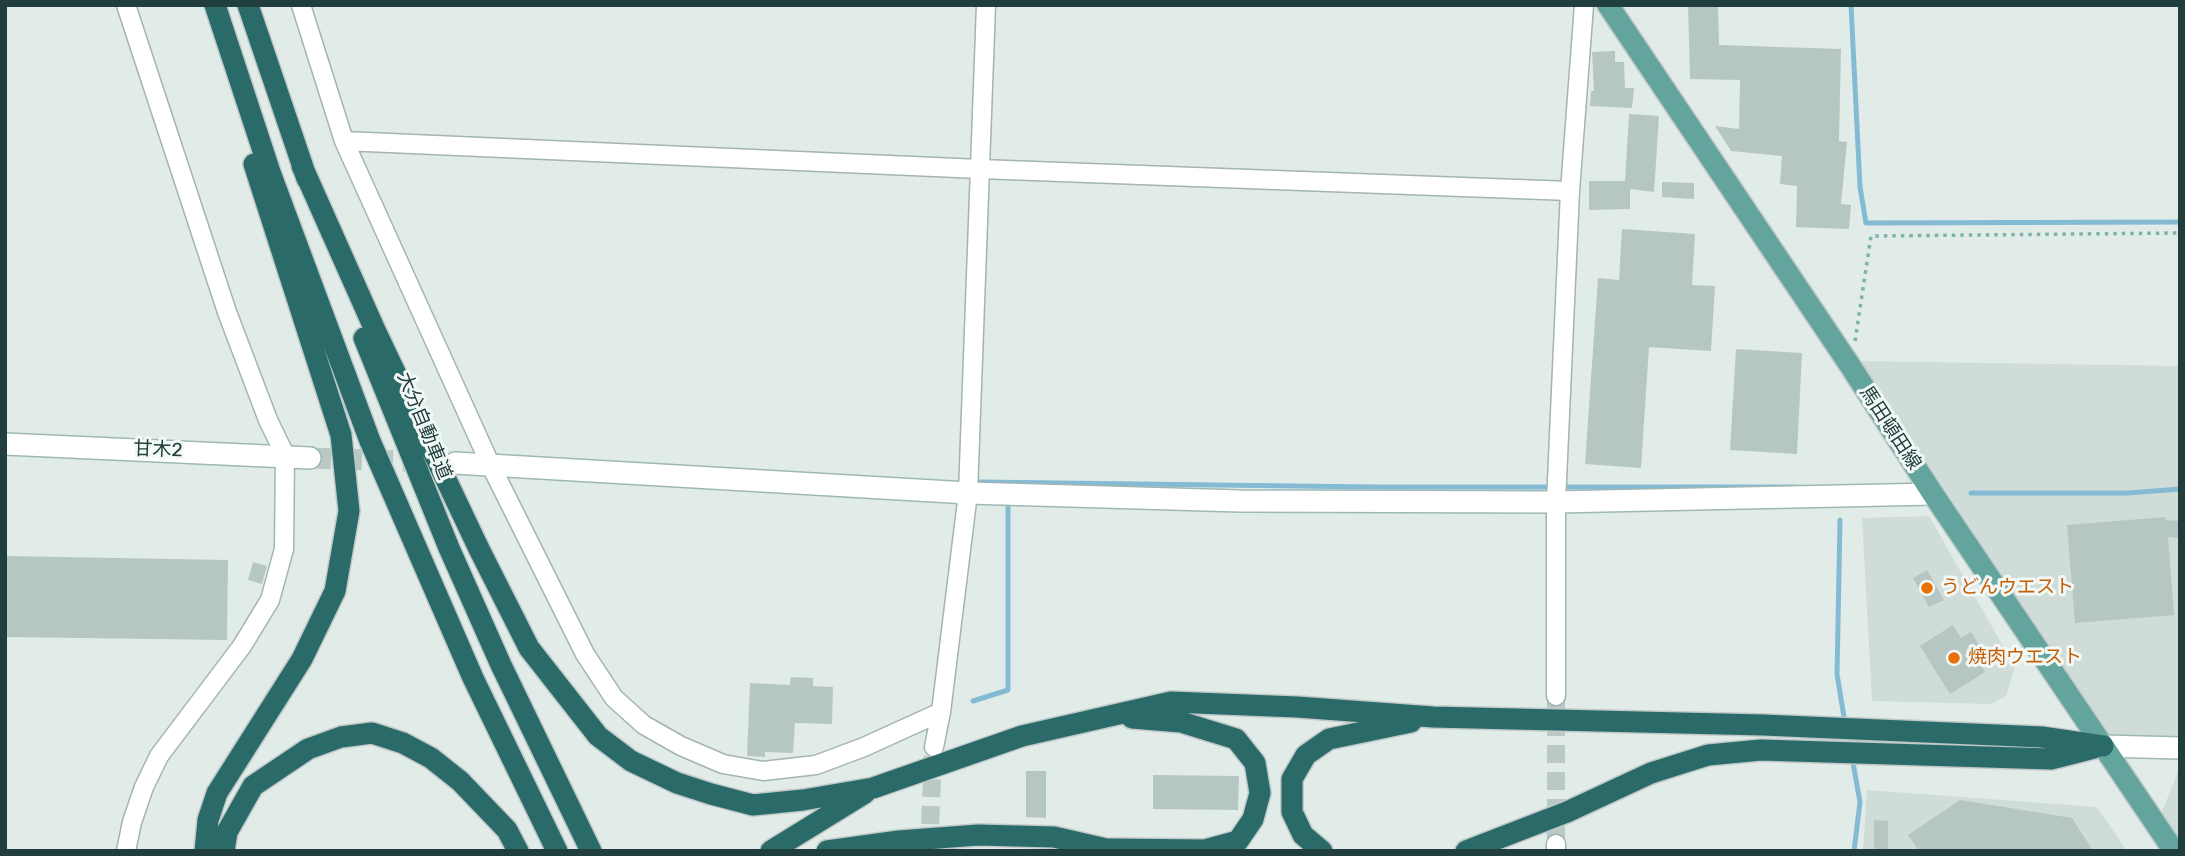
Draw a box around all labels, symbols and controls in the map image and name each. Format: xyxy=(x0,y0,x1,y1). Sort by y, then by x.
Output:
street label: 大分自動車道 xyxy=(392,369,456,483)
street label: 馬田頓田線 xyxy=(1855,382,1925,474)
street label: 甘木2 xyxy=(133,438,183,462)
place label: うどんウエスト xyxy=(1941,577,2074,599)
marker: うどんウエスト xyxy=(1919,580,1935,596)
place label: 焼肉ウエスト xyxy=(1968,647,2082,669)
marker: 焼肉ウエスト xyxy=(1946,650,1962,666)

